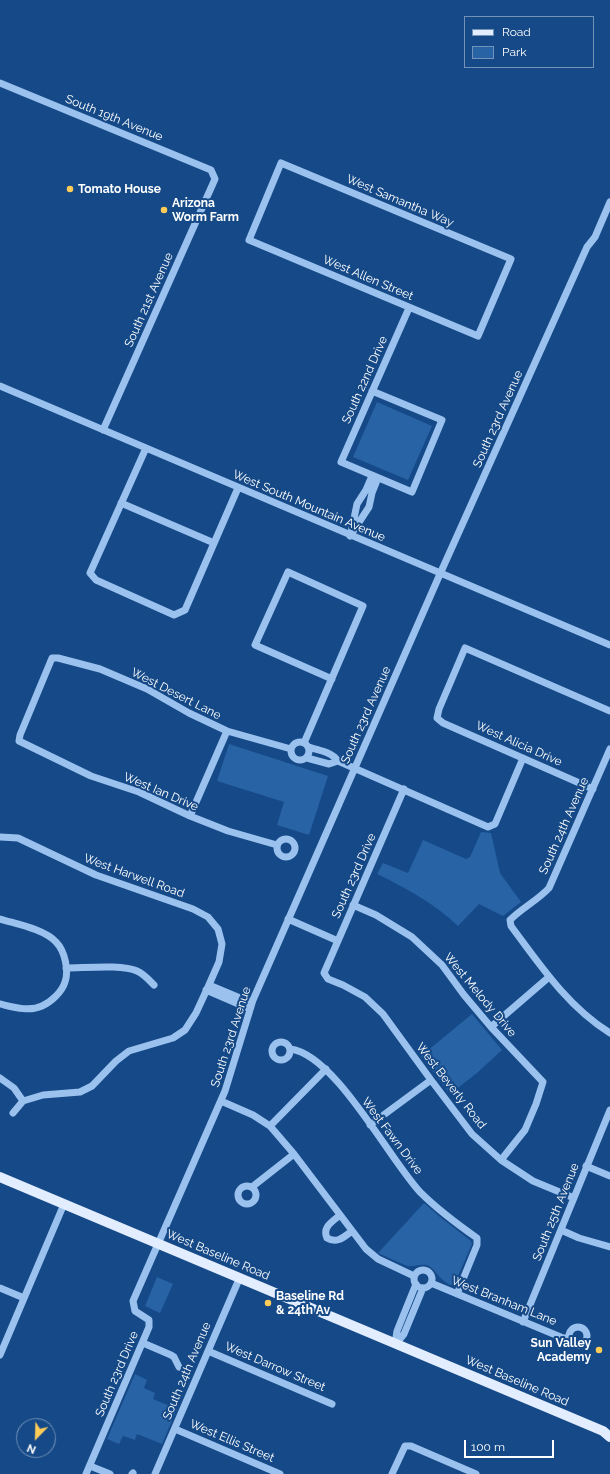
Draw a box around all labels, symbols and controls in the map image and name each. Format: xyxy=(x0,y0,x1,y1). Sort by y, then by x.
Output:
legend xyxy=(464,16,594,68)
text: Road xyxy=(502,25,531,39)
text: Park xyxy=(502,45,527,59)
street label: South 19th Avenue xyxy=(63,92,165,144)
street label: West Samantha Way xyxy=(344,172,456,230)
place label: Tomato House xyxy=(78,182,161,196)
marker: Tomato House xyxy=(65,184,75,194)
place label: Arizona Worm Farm xyxy=(172,196,239,224)
marker: Arizona Worm Farm xyxy=(159,205,169,215)
street label: South 21st Avenue xyxy=(122,250,176,350)
street label: West Allen Street xyxy=(321,252,415,304)
street label: South 22nd Drive xyxy=(339,334,391,426)
street label: South 23rd Avenue xyxy=(470,368,526,470)
street label: West South Mountain Avenue xyxy=(231,467,387,545)
street label: South 23rd Avenue xyxy=(338,664,394,766)
street label: West Desert Lane xyxy=(129,665,223,723)
street label: West Alicia Drive xyxy=(474,718,564,770)
street label: West Ian Drive xyxy=(121,770,201,814)
street label: South 24th Avenue xyxy=(536,775,592,877)
street label: South 23rd Drive xyxy=(329,831,379,921)
street label: West Harwell Road xyxy=(82,851,186,901)
street label: West Melody Drive xyxy=(441,950,519,1040)
street label: South 23rd Avenue xyxy=(208,985,254,1089)
street label: West Beverly Road xyxy=(413,1040,489,1132)
street label: West Fawn Drive xyxy=(358,1095,426,1177)
street label: South 25th Avenue xyxy=(530,1161,582,1263)
street label: West Baseline Road xyxy=(164,1227,272,1283)
street label: West Branham Lane xyxy=(449,1273,559,1329)
place label: Baseline Rd & 24th Av xyxy=(276,1289,344,1317)
marker: Baseline Rd & 24th Av xyxy=(263,1298,273,1308)
street label: South 24th Avenue xyxy=(160,1320,214,1422)
street label: South 23rd Drive xyxy=(92,1329,142,1419)
place label: Sun Valley Academy xyxy=(531,1336,591,1364)
street label: West Darrow Street xyxy=(222,1339,328,1395)
marker: Sun Valley Academy xyxy=(594,1345,604,1355)
street label: West Baseline Road xyxy=(463,1353,571,1409)
street label: West Ellis Street xyxy=(188,1417,276,1465)
north arrow xyxy=(16,1418,56,1458)
scale bar xyxy=(466,1432,556,1458)
text: 100 m xyxy=(471,1440,505,1454)
text: N xyxy=(25,1441,38,1456)

